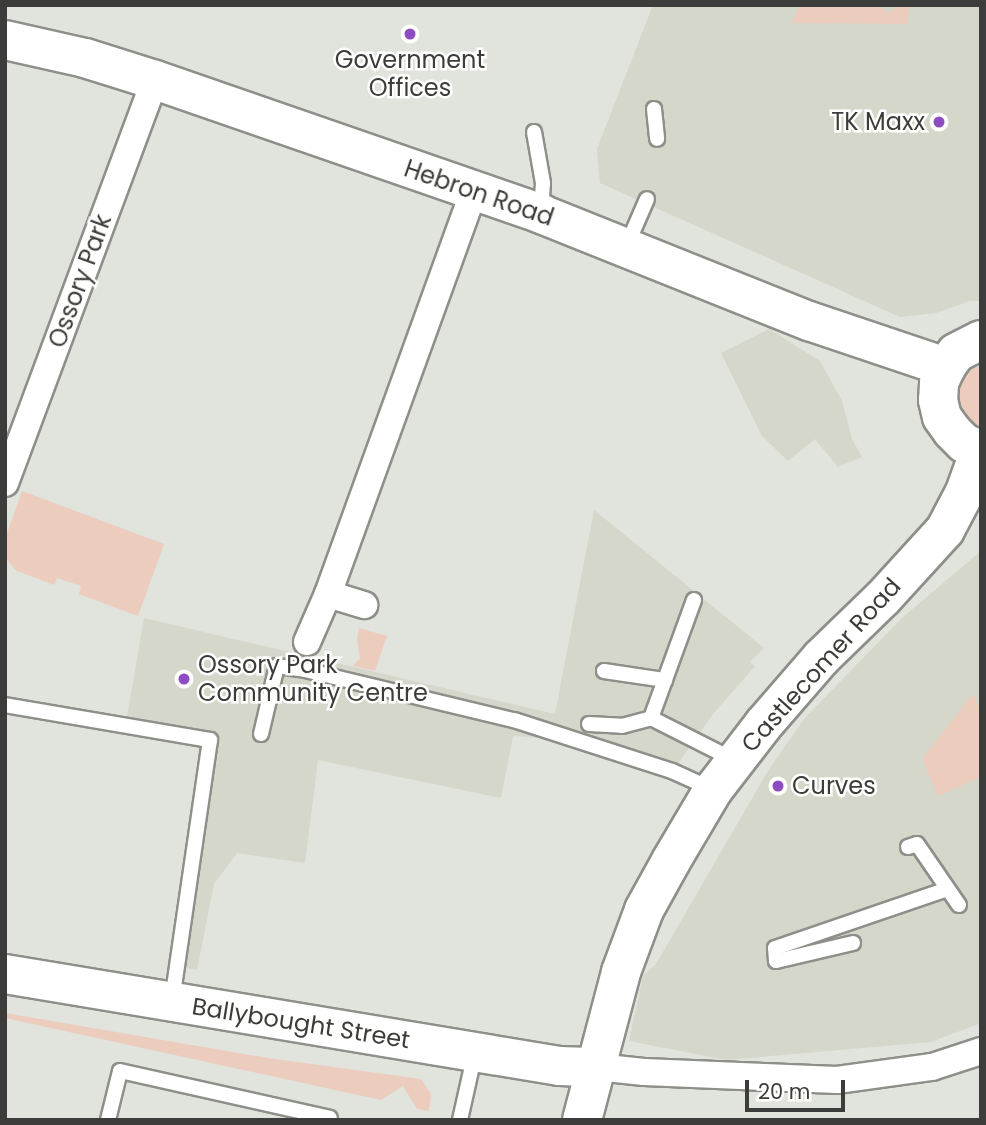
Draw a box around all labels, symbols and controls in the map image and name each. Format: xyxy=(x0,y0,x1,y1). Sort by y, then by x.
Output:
marker: Government Offices xyxy=(402,26,418,42)
place label: Government Offices xyxy=(335,46,485,102)
place label: TK Maxx xyxy=(831,108,925,136)
marker: TK Maxx xyxy=(931,114,947,130)
street label: Hebron Road xyxy=(400,154,558,232)
street label: Ossory Park xyxy=(43,210,117,352)
street label: Castlecomer Road xyxy=(735,572,907,758)
place label: Ossory Park Community Centre xyxy=(198,651,428,707)
marker: Ossory Park Community Centre xyxy=(176,671,192,687)
place label: Curves xyxy=(792,772,876,800)
marker: Curves xyxy=(770,778,786,794)
street label: Ballybought Street xyxy=(190,992,412,1054)
scale bar xyxy=(748,1066,848,1110)
text: 20 m xyxy=(758,1077,811,1106)

